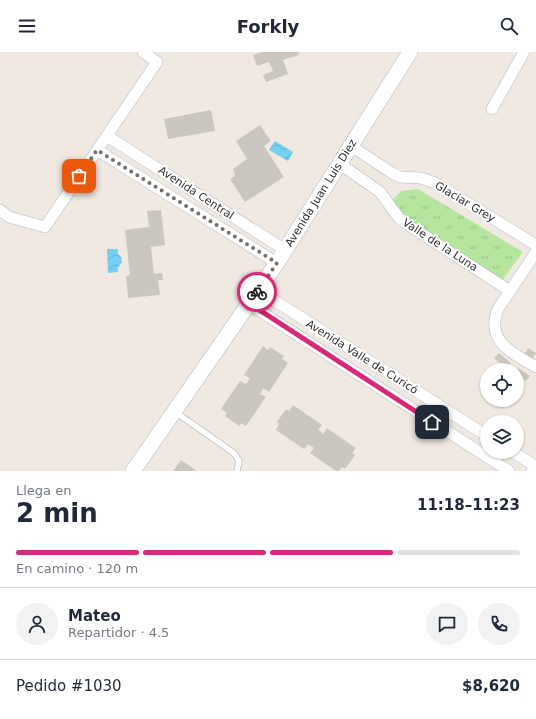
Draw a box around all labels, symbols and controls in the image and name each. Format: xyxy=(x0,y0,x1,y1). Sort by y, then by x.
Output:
icon: menu xyxy=(16,15,38,37)
icon: search xyxy=(498,15,520,37)
text: Forkly xyxy=(237,16,299,37)
street label: Avenida Juan Luis Diez xyxy=(283,137,360,249)
pin xyxy=(62,159,96,193)
street label: Avenida Central xyxy=(156,164,236,222)
icon: bag xyxy=(68,165,90,187)
street label: Glaciar Grey xyxy=(432,179,498,225)
street label: Valle de la Luna xyxy=(400,216,480,274)
courier xyxy=(237,272,277,312)
icon: bike xyxy=(246,281,268,303)
street label: Avenida Valle de Curicó xyxy=(304,317,421,397)
map controls xyxy=(480,363,524,459)
button: locate xyxy=(480,363,524,407)
pin xyxy=(415,405,449,439)
icon: home xyxy=(421,411,443,433)
button: layers xyxy=(480,415,524,459)
text: Llega en xyxy=(16,483,71,498)
text: 11:18–11:23 xyxy=(417,496,520,514)
text: 2 min xyxy=(16,498,98,528)
text: En camino · 120 m xyxy=(16,561,138,576)
button: person xyxy=(16,603,58,645)
button: chat xyxy=(426,603,468,645)
button: phone xyxy=(478,603,520,645)
text: Mateo xyxy=(68,607,121,625)
text: Repartidor · 4.5 xyxy=(68,625,169,640)
text: Pedido #1030 xyxy=(16,677,122,695)
text: $8,620 xyxy=(462,677,520,695)

